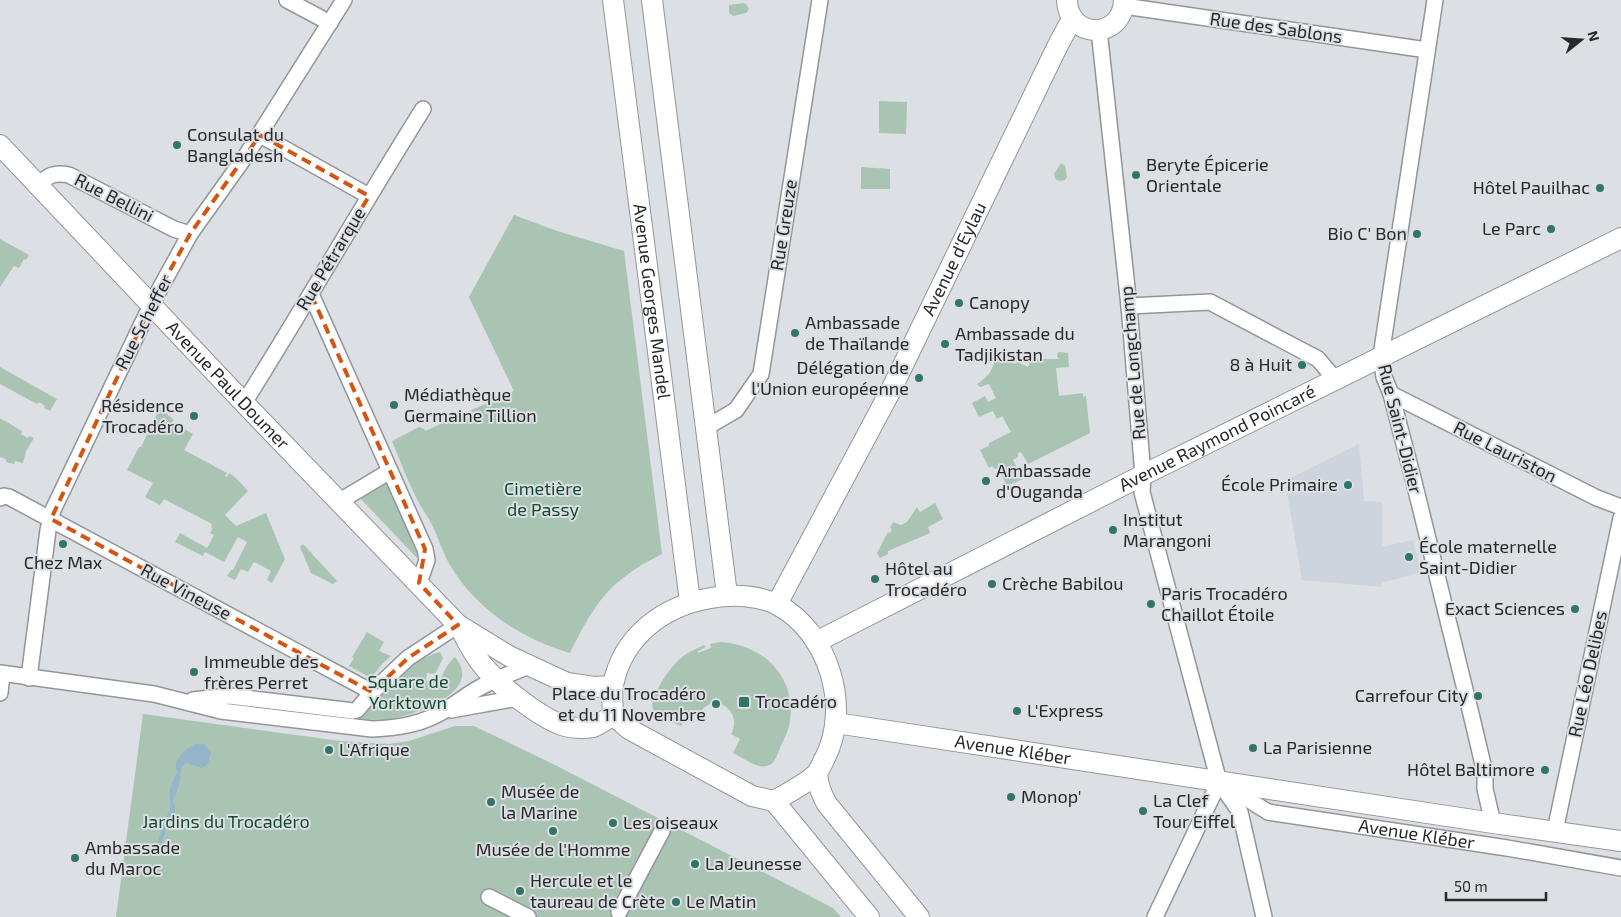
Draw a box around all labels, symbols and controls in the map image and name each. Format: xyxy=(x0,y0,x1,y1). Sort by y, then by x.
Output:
street label: Rue des Sablons xyxy=(1208,7,1344,47)
north arrow xyxy=(1556,15,1606,65)
text: N xyxy=(1584,29,1604,43)
place label: Consulat du Bangladesh xyxy=(187,123,284,166)
marker: Consulat du Bangladesh xyxy=(171,139,183,151)
place label: Beryte Épicerie Orientale xyxy=(1146,153,1269,196)
street label: Rue Bellini xyxy=(71,168,158,226)
marker: Beryte Épicerie Orientale xyxy=(1130,169,1142,181)
place label: Hôtel Pauilhac xyxy=(1473,176,1590,198)
street label: Rue Greuze xyxy=(765,178,801,272)
marker: Hôtel Pauilhac xyxy=(1594,182,1606,194)
street label: Avenue d'Eylau xyxy=(917,198,990,319)
street label: Avenue Georges Mandel xyxy=(629,202,676,401)
street label: Rue Pétrarque xyxy=(291,203,370,314)
place label: Le Parc xyxy=(1482,217,1541,239)
place label: Bio C' Bon xyxy=(1327,222,1407,244)
marker: Le Parc xyxy=(1545,223,1557,235)
marker: Bio C' Bon xyxy=(1411,228,1423,240)
street label: Rue Scheffer xyxy=(110,270,176,373)
street label: Rue de Longchamp xyxy=(1114,285,1150,441)
place label: Canopy xyxy=(969,291,1030,313)
marker: Canopy xyxy=(953,297,965,309)
place label: Ambassade de Thaïlande xyxy=(805,311,910,354)
street label: Avenue Paul Doumer xyxy=(162,316,295,453)
place label: Ambassade du Tadjikistan xyxy=(955,322,1075,365)
marker: Ambassade de Thaïlande xyxy=(789,327,801,339)
marker: Ambassade du Tadjikistan xyxy=(939,338,951,350)
place label: 8 à Huit xyxy=(1230,353,1292,375)
place label: Délégation de l'Union européenne xyxy=(751,356,909,399)
marker: 8 à Huit xyxy=(1296,359,1308,371)
street label: Rue Saint-Didier xyxy=(1374,362,1428,496)
marker: Délégation de l'Union européenne xyxy=(913,372,925,384)
street label: Avenue Raymond Poincaré xyxy=(1115,379,1319,496)
place label: Médiathèque Germaine Tillion xyxy=(404,383,537,426)
place label: Résidence Trocadéro xyxy=(101,394,184,437)
marker: Médiathèque Germaine Tillion xyxy=(388,399,400,411)
marker: Résidence Trocadéro xyxy=(188,410,200,422)
street label: Rue Lauriston xyxy=(1450,416,1561,487)
place label: Ambassade d'Ouganda xyxy=(996,459,1091,502)
place label: École Primaire xyxy=(1221,473,1338,495)
marker: Ambassade d'Ouganda xyxy=(980,475,992,487)
park label: Cimetière de Passy xyxy=(504,477,582,520)
marker: École Primaire xyxy=(1342,479,1354,491)
place label: Institut Marangoni xyxy=(1123,508,1211,551)
marker: Institut Marangoni xyxy=(1107,524,1119,536)
place label: École maternelle Saint-Didier xyxy=(1419,535,1557,578)
marker: Chez Max xyxy=(57,538,69,550)
place label: Chez Max xyxy=(24,551,103,573)
marker: École maternelle Saint-Didier xyxy=(1403,551,1415,563)
place label: Hôtel au Trocadéro xyxy=(885,557,967,600)
street label: Rue Vineuse xyxy=(137,558,235,624)
place label: Crèche Babilou xyxy=(1002,572,1123,594)
marker: Hôtel au Trocadéro xyxy=(869,573,881,585)
marker: Crèche Babilou xyxy=(986,578,998,590)
place label: Paris Trocadéro Chaillot Étoile xyxy=(1161,582,1288,625)
place label: Exact Sciences xyxy=(1445,597,1565,619)
marker: Paris Trocadéro Chaillot Étoile xyxy=(1145,598,1157,610)
marker: Exact Sciences xyxy=(1569,603,1581,615)
street label: Rue Léo Delibes xyxy=(1563,609,1611,739)
place label: Immeuble des frères Perret xyxy=(204,650,319,693)
marker: Immeuble des frères Perret xyxy=(188,666,200,678)
park label: Square de Yorktown xyxy=(367,670,449,713)
place label: Place du Trocadéro et du 11 Novembre xyxy=(552,682,706,725)
place label: Carrefour City xyxy=(1355,684,1468,706)
place label: Trocadéro xyxy=(755,690,837,712)
marker: Carrefour City xyxy=(1472,690,1484,702)
marker: Trocadéro xyxy=(737,695,751,709)
marker: Place du Trocadéro et du 11 Novembre xyxy=(710,698,722,710)
place label: L'Express xyxy=(1027,699,1103,721)
marker: L'Express xyxy=(1011,705,1023,717)
street label: Avenue Kléber xyxy=(954,729,1073,769)
place label: La Parisienne xyxy=(1263,736,1372,758)
place label: L'Afrique xyxy=(339,738,410,760)
marker: La Parisienne xyxy=(1247,742,1259,754)
marker: L'Afrique xyxy=(323,744,335,756)
place label: Hôtel Baltimore xyxy=(1407,758,1535,780)
marker: Hôtel Baltimore xyxy=(1539,764,1551,776)
place label: Musée de la Marine xyxy=(501,780,580,823)
place label: Monop' xyxy=(1021,785,1082,807)
place label: La Clef Tour Eiffel xyxy=(1153,789,1236,832)
marker: Monop' xyxy=(1005,791,1017,803)
marker: Musée de la Marine xyxy=(485,796,497,808)
marker: La Clef Tour Eiffel xyxy=(1137,805,1149,817)
park label: Jardins du Trocadéro xyxy=(142,810,310,832)
place label: Les oiseaux xyxy=(623,811,719,833)
street label: Avenue Kléber xyxy=(1357,814,1476,853)
marker: Les oiseaux xyxy=(607,817,619,829)
marker: Musée de l'Homme xyxy=(547,825,559,837)
place label: Ambassade du Maroc xyxy=(85,836,180,879)
place label: Musée de l'Homme xyxy=(476,838,630,860)
marker: Ambassade du Maroc xyxy=(69,852,81,864)
place label: La Jeunesse xyxy=(705,852,802,874)
marker: La Jeunesse xyxy=(689,858,701,870)
place label: Hercule et le taureau de Crète xyxy=(530,869,665,912)
scale bar xyxy=(1446,870,1546,902)
text: 50 m xyxy=(1454,877,1488,895)
marker: Hercule et le taureau de Crète xyxy=(514,885,526,897)
place label: Le Matin xyxy=(686,890,756,912)
marker: Le Matin xyxy=(670,896,682,908)

